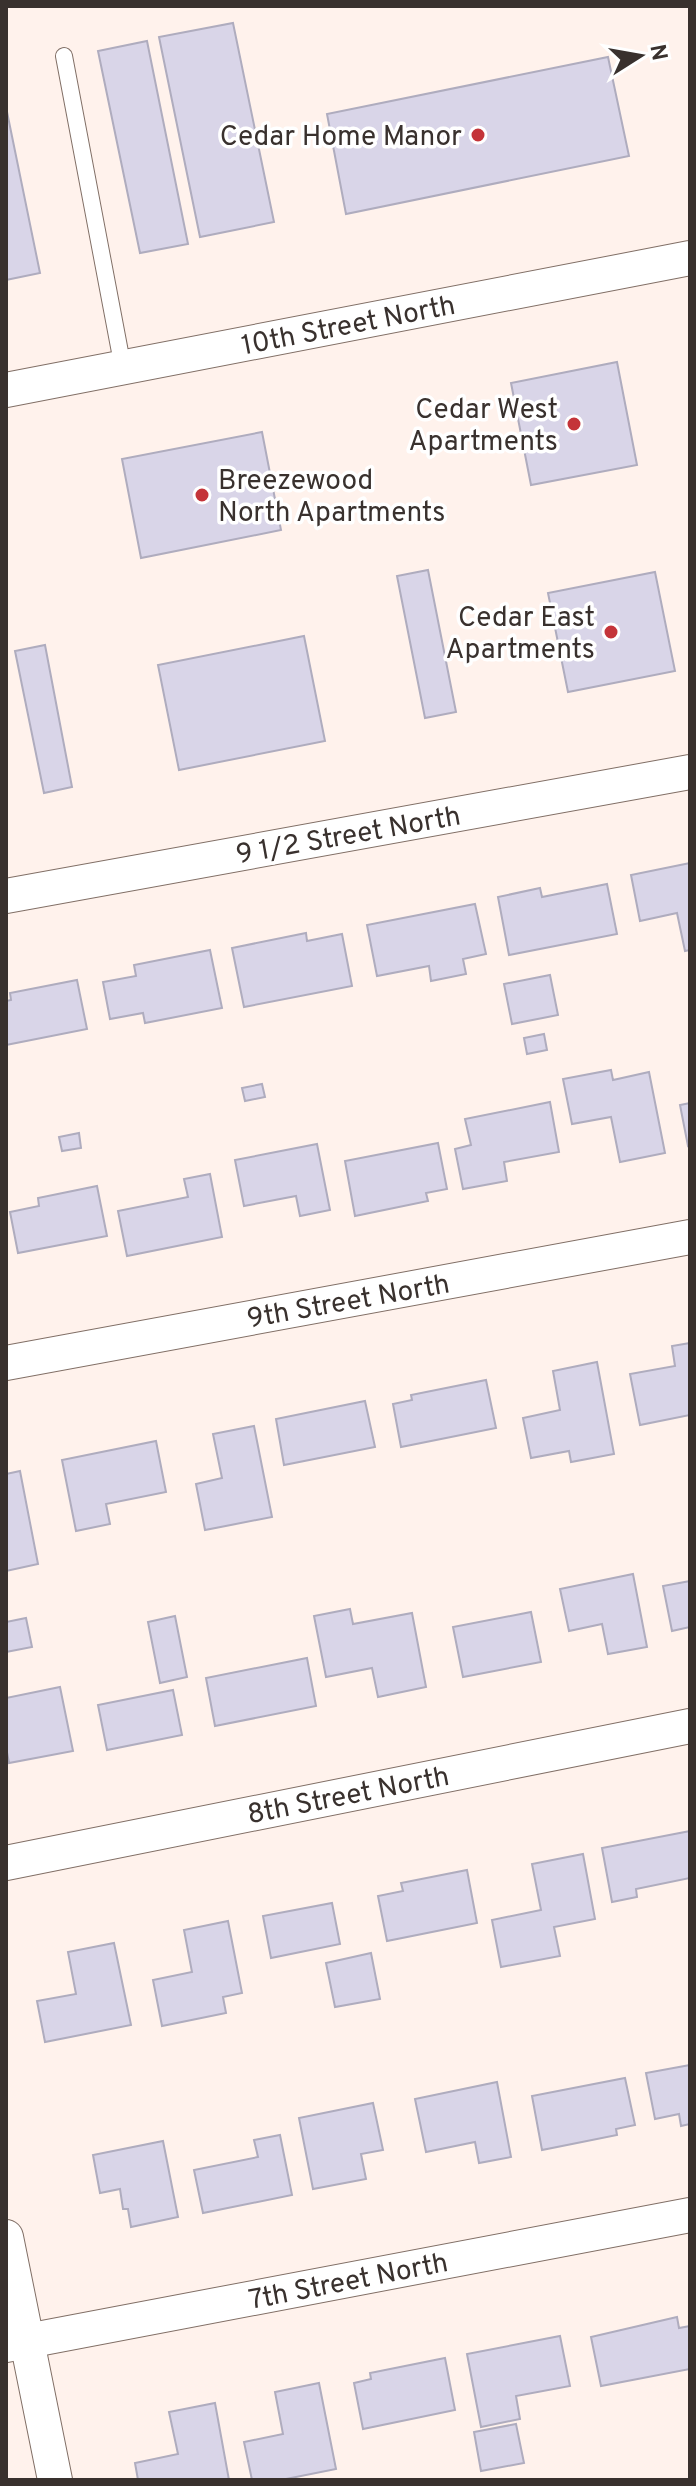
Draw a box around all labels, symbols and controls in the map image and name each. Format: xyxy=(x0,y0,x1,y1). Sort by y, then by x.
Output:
north arrow xyxy=(600,16,680,96)
text: N xyxy=(642,42,672,63)
place label: Cedar Home Manor xyxy=(220,120,462,156)
marker: Cedar Home Manor xyxy=(469,126,487,144)
street label: 10th Street North xyxy=(239,289,458,365)
place label: Cedar West Apartments xyxy=(409,393,558,461)
marker: Cedar West Apartments xyxy=(565,415,583,433)
place label: Breezewood North Apartments xyxy=(218,464,445,532)
marker: Breezewood North Apartments xyxy=(193,486,211,504)
place label: Cedar East Apartments xyxy=(446,601,595,669)
marker: Cedar East Apartments xyxy=(602,623,620,641)
street label: 9 1/2 Street North xyxy=(233,799,464,874)
street label: 9th Street North xyxy=(244,1267,453,1338)
street label: 8th Street North xyxy=(244,1760,453,1834)
street label: 7th Street North xyxy=(246,2246,451,2320)

